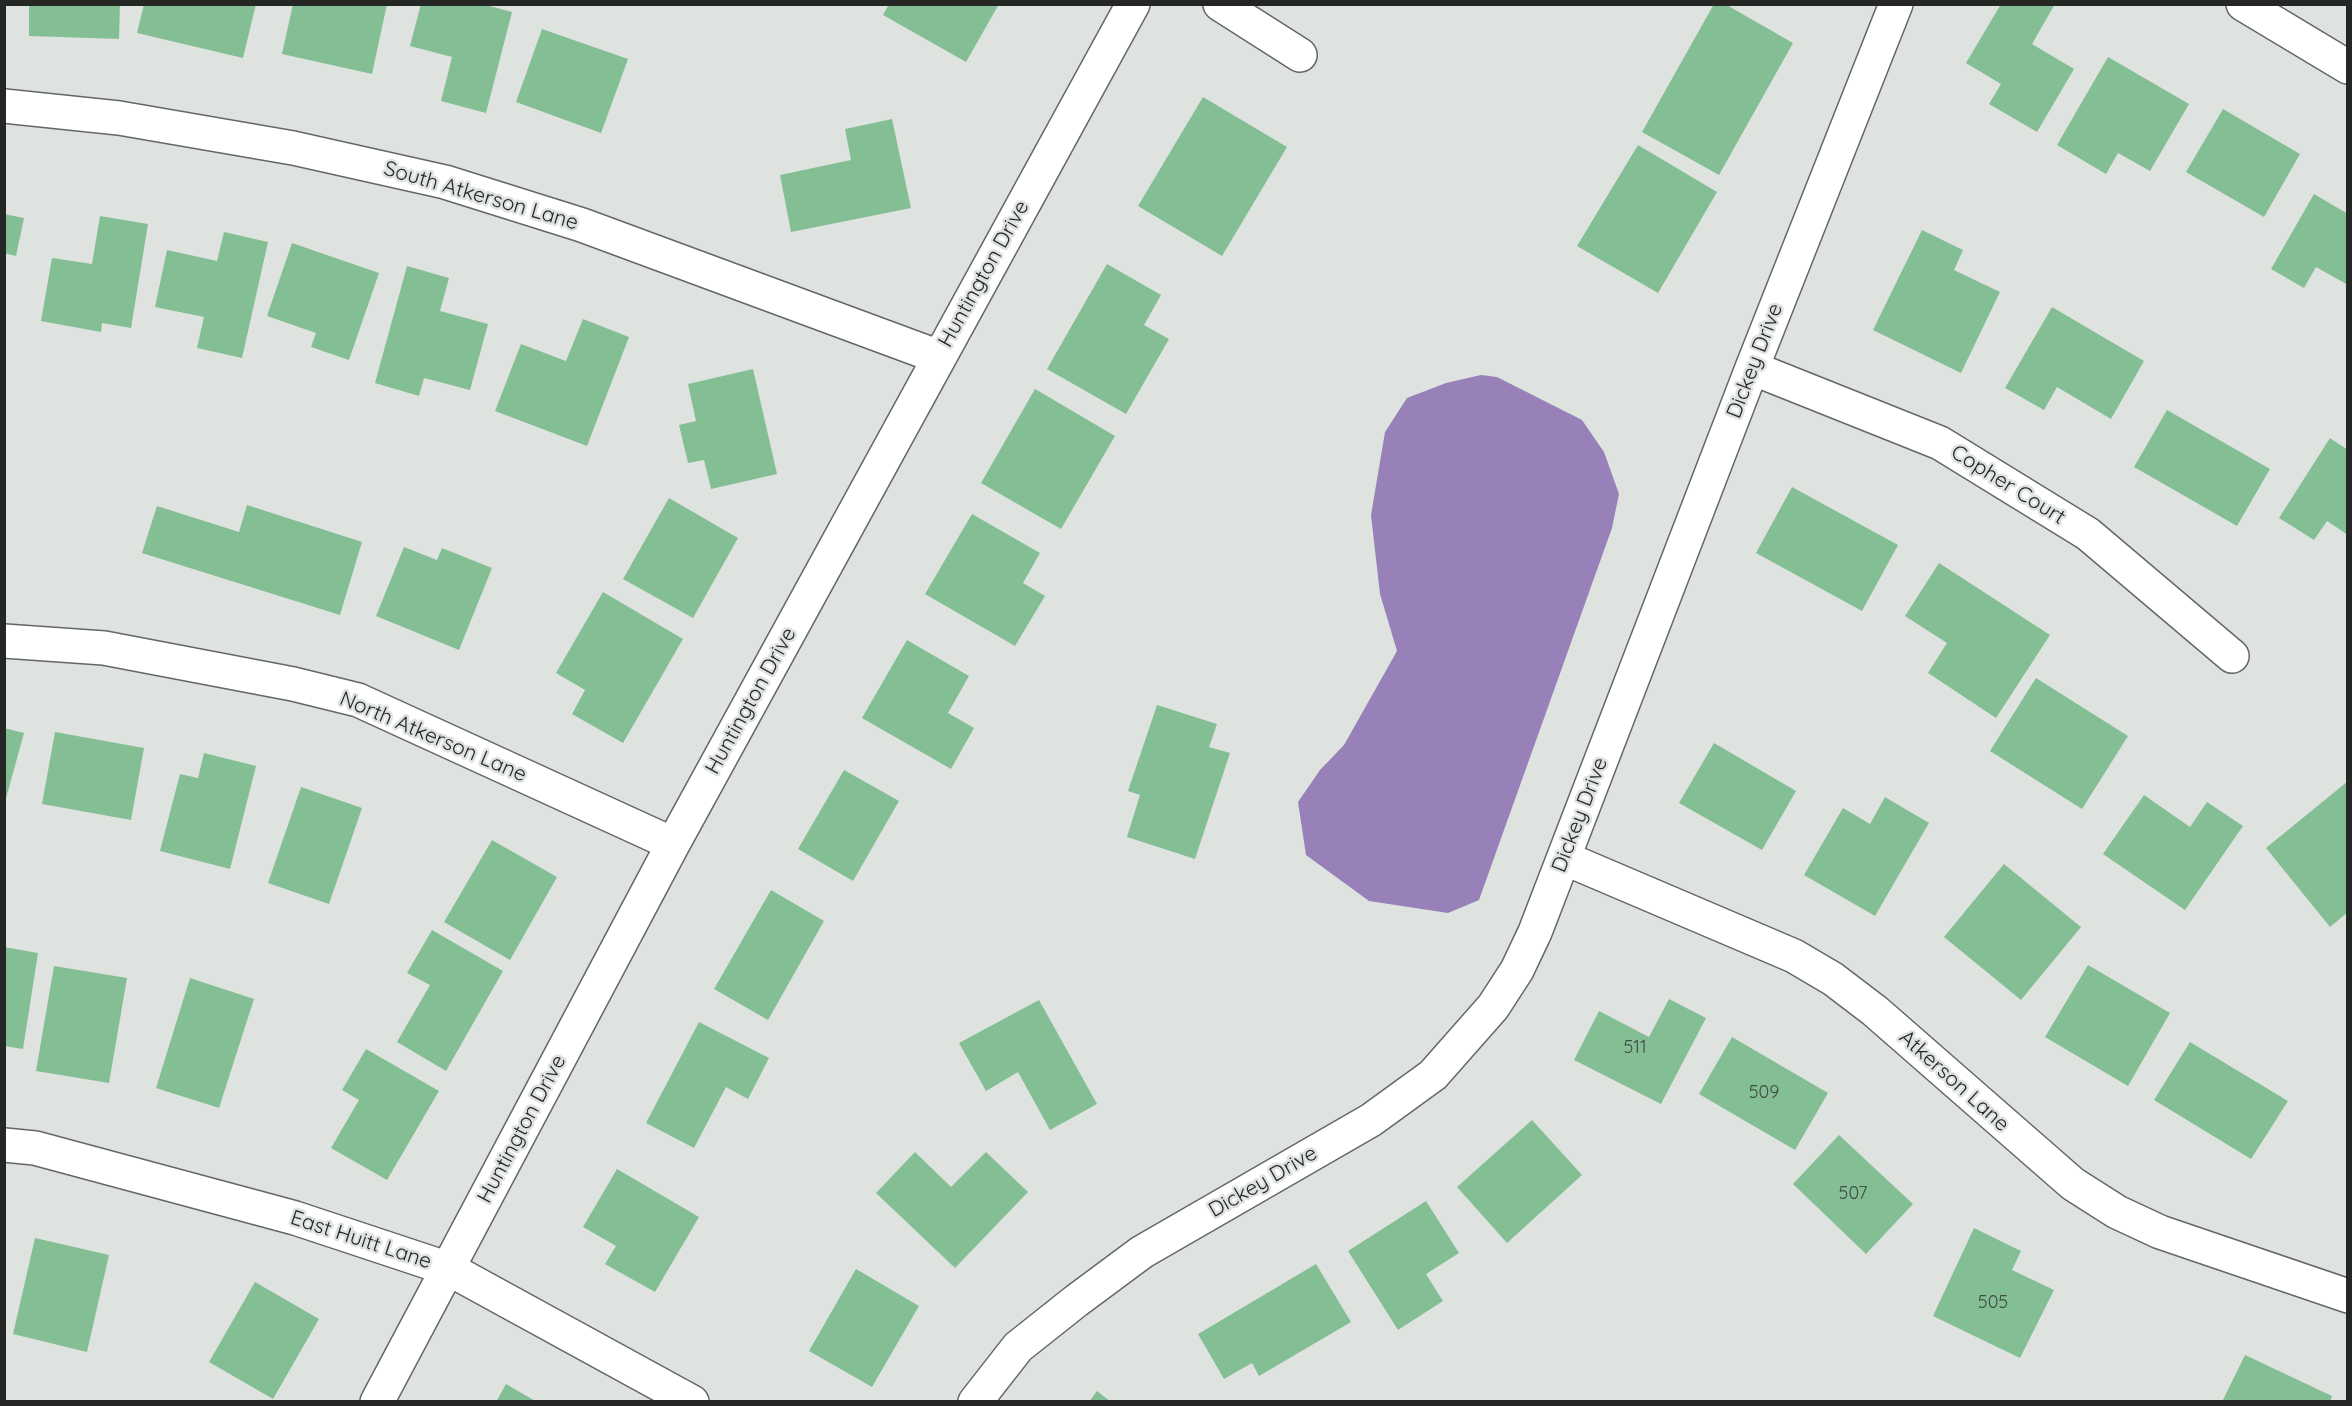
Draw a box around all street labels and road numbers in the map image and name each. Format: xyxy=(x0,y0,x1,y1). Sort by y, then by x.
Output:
street label: South Atkerson Lane xyxy=(381,156,581,236)
street label: Huntington Drive xyxy=(933,196,1035,352)
street label: Dickey Drive xyxy=(1722,300,1788,422)
street label: Copher Court xyxy=(1946,440,2070,530)
street label: Huntington Drive xyxy=(700,623,802,779)
street label: North Atkerson Lane xyxy=(336,686,530,788)
street label: Dickey Drive xyxy=(1547,754,1613,876)
street label: Atkerson Lane xyxy=(1894,1025,2014,1137)
street label: Huntington Drive xyxy=(472,1051,572,1207)
street label: Dickey Drive xyxy=(1204,1141,1322,1223)
street label: East Huitt Lane xyxy=(287,1205,435,1275)

